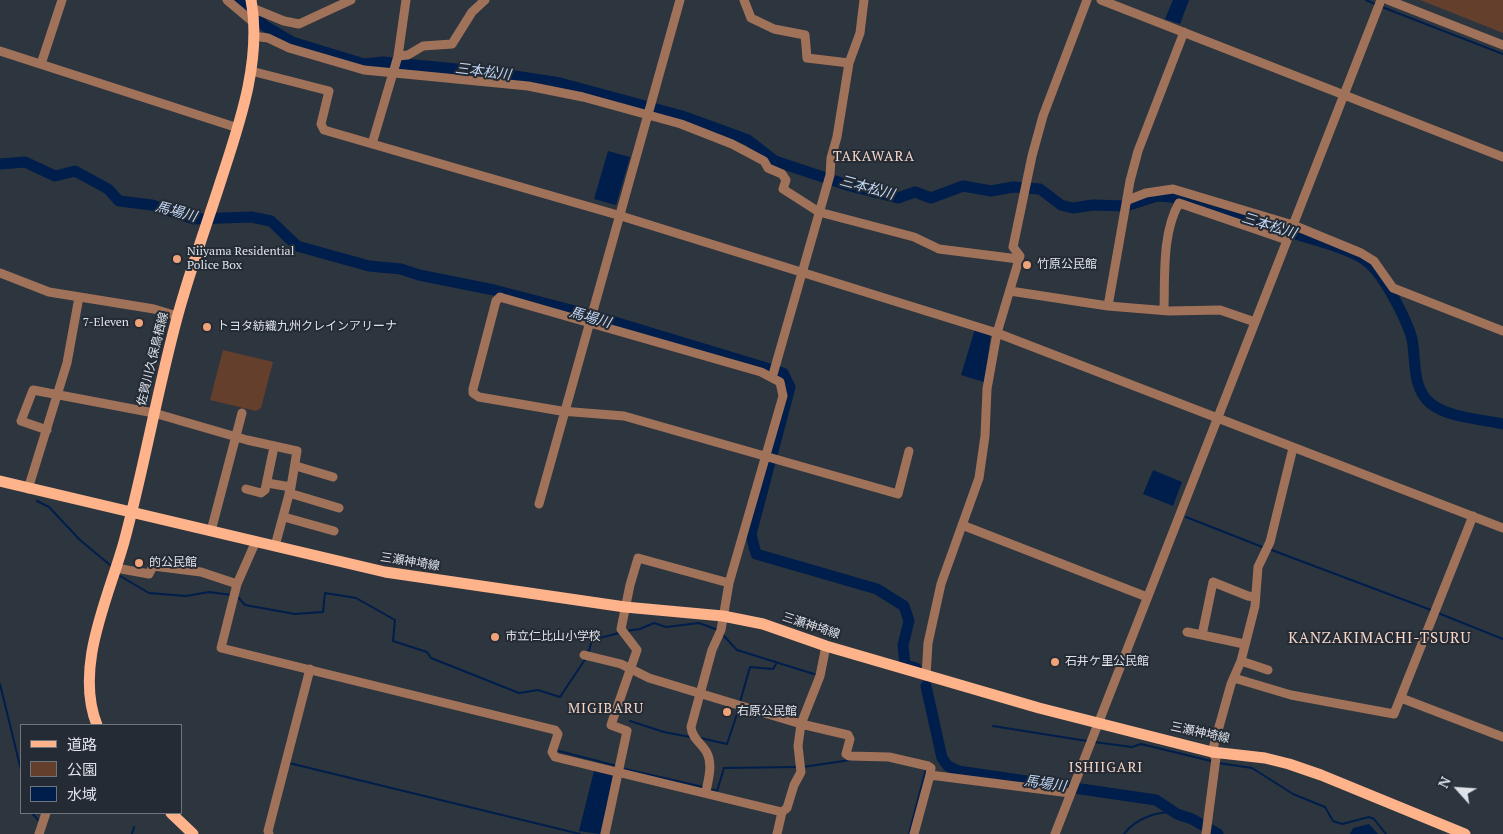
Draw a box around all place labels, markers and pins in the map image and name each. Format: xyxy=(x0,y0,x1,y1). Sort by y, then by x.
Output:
place label: Niiyama Residential Police Box xyxy=(187,245,294,273)
marker: Niiyama Residential Police Box xyxy=(171,253,183,265)
place label: 竹原公民館 xyxy=(1037,258,1097,272)
marker: 竹原公民館 xyxy=(1021,259,1033,271)
place label: 7-Eleven xyxy=(83,316,129,330)
marker: 7-Eleven xyxy=(133,317,145,329)
place label: トヨタ紡織九州クレインアリーナ xyxy=(217,320,397,334)
marker: トヨタ紡織九州クレインアリーナ xyxy=(201,321,213,333)
place label: 的公民館 xyxy=(149,556,197,570)
marker: 的公民館 xyxy=(133,557,145,569)
place label: 市立仁比山小学校 xyxy=(505,630,601,644)
marker: 市立仁比山小学校 xyxy=(489,631,501,643)
place label: 石井ケ里公民館 xyxy=(1065,655,1149,669)
marker: 石井ケ里公民館 xyxy=(1049,656,1061,668)
place label: 右原公民館 xyxy=(737,705,797,719)
marker: 右原公民館 xyxy=(721,706,733,718)

